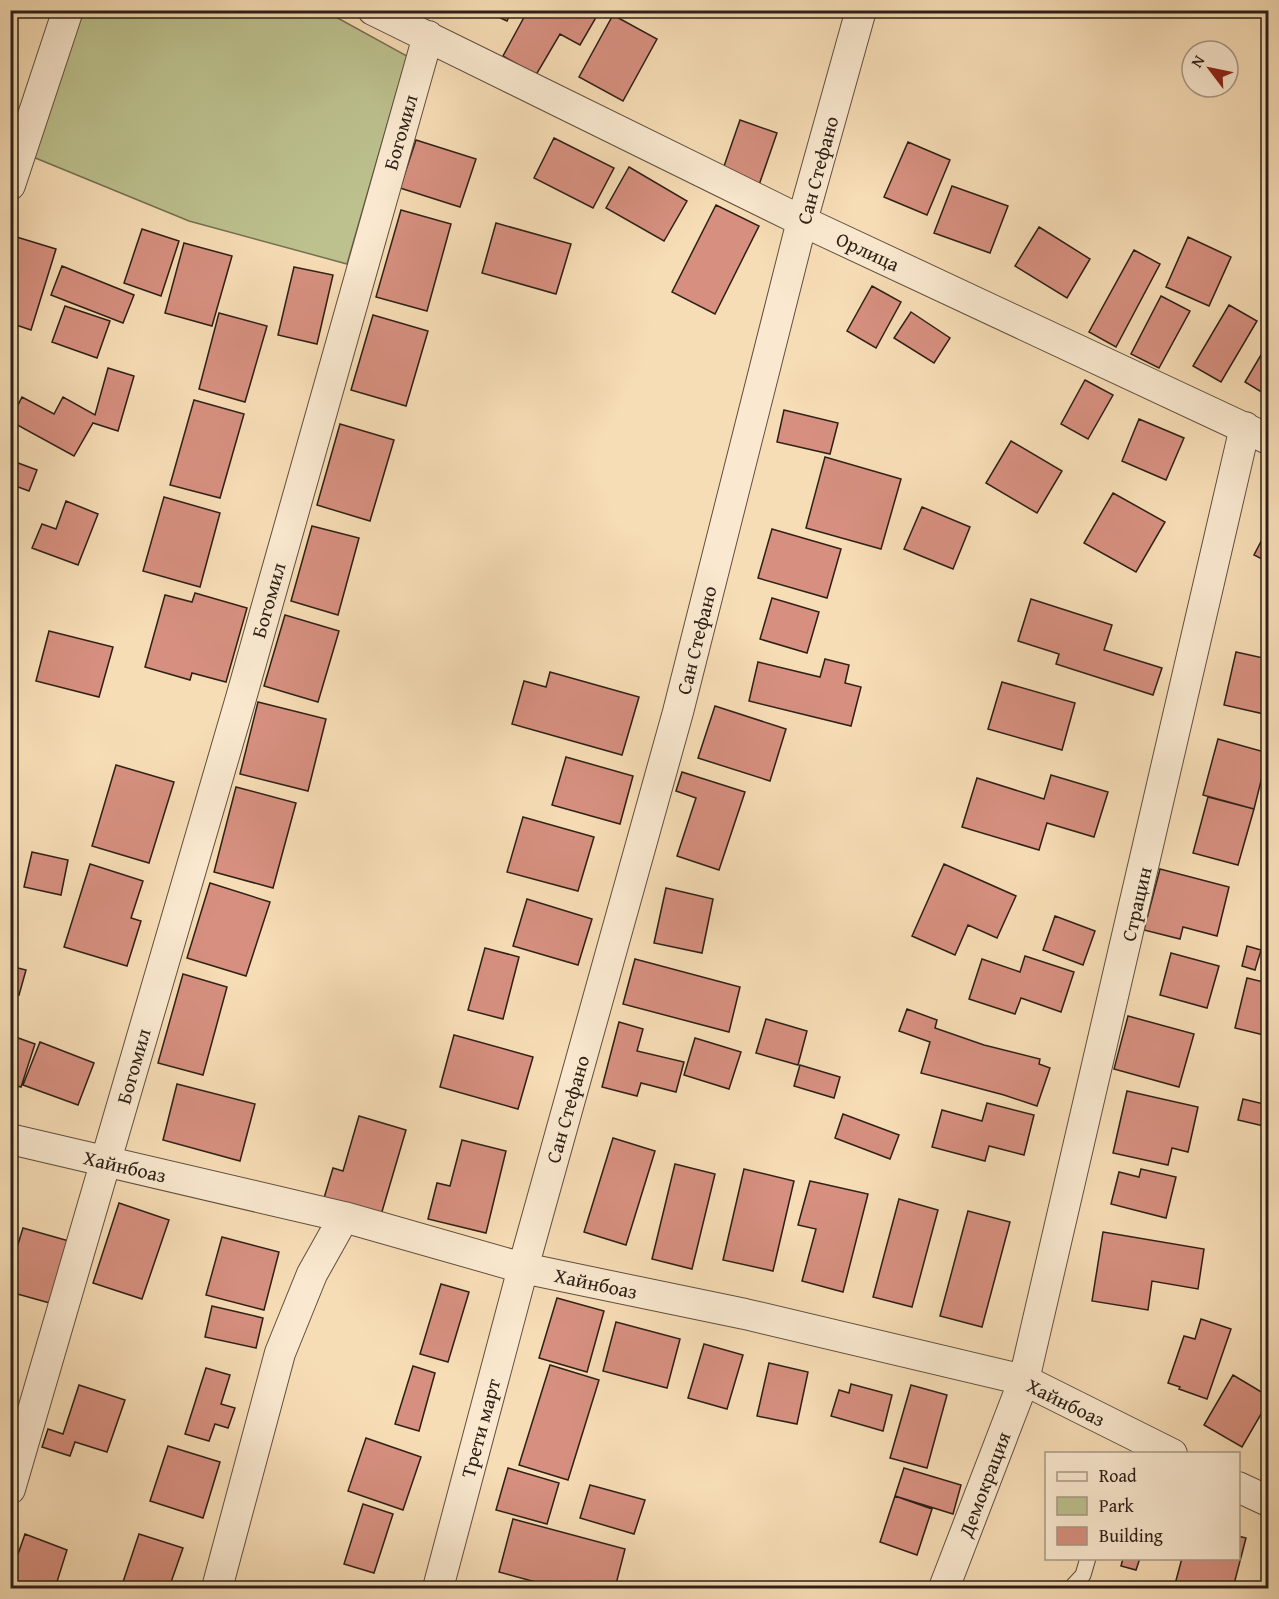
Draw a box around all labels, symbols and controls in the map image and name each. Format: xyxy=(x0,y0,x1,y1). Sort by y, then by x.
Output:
north arrow xyxy=(1180,39,1240,99)
text: N xyxy=(1184,50,1210,72)
street label: Богомил xyxy=(375,91,425,173)
street label: Сан Стефано xyxy=(789,113,845,227)
street label: Орлица xyxy=(832,224,905,278)
street label: Богомил xyxy=(243,559,293,641)
street label: Сан Стефано xyxy=(668,583,724,697)
street label: Страцин xyxy=(1113,863,1159,944)
street label: Богомил xyxy=(108,1025,158,1107)
street label: Сан Стефано xyxy=(538,1052,596,1166)
street label: Хайнбоаз xyxy=(81,1142,169,1190)
street label: Хайнбоаз xyxy=(552,1260,640,1306)
street label: Хайнбоаз xyxy=(1022,1371,1110,1433)
street label: Трети март xyxy=(453,1375,507,1481)
street label: Демокрация xyxy=(950,1427,1017,1542)
legend xyxy=(1045,1452,1240,1560)
text: Road xyxy=(1099,1462,1137,1489)
text: Park xyxy=(1099,1492,1135,1519)
text: Building xyxy=(1099,1522,1163,1549)

